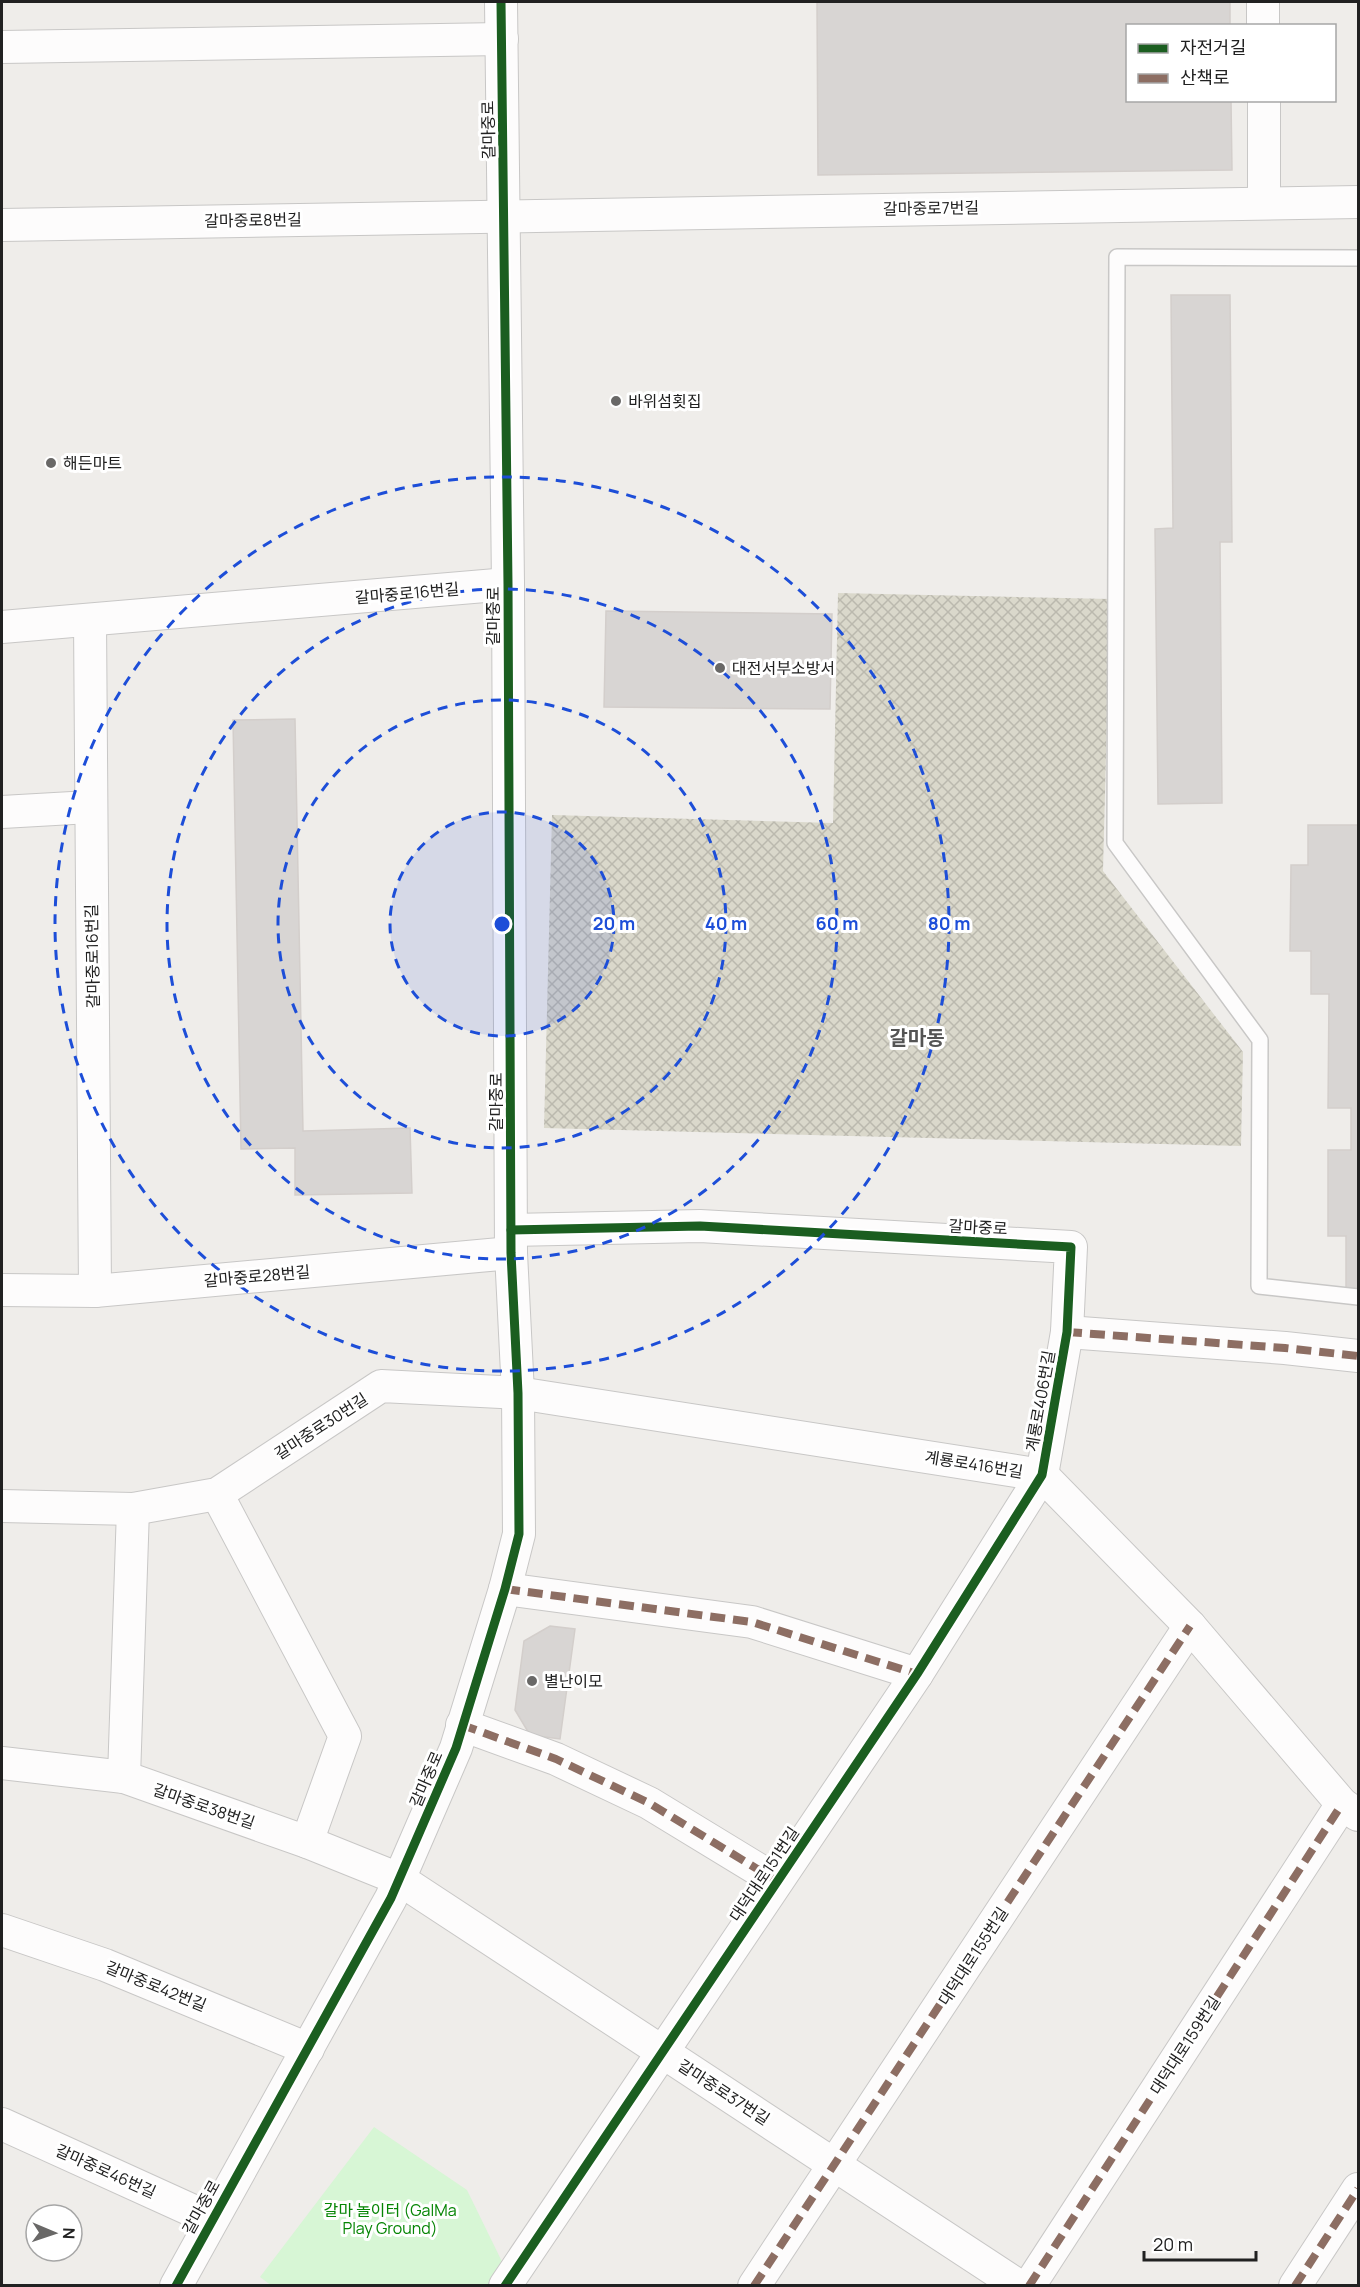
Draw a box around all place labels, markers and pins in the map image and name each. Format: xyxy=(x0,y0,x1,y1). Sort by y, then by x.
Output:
place label: 바위섬횟집 xyxy=(628,390,702,412)
marker: 바위섬횟집 xyxy=(609,394,623,408)
place label: 해든마트 xyxy=(63,452,122,474)
marker: 해든마트 xyxy=(44,456,58,470)
place label: 대전서부소방서 xyxy=(732,657,835,679)
marker: 대전서부소방서 xyxy=(713,661,727,675)
centre of rings xyxy=(492,914,512,934)
place label: 별난이모 xyxy=(544,1670,603,1692)
marker: 별난이모 xyxy=(525,1674,539,1688)

